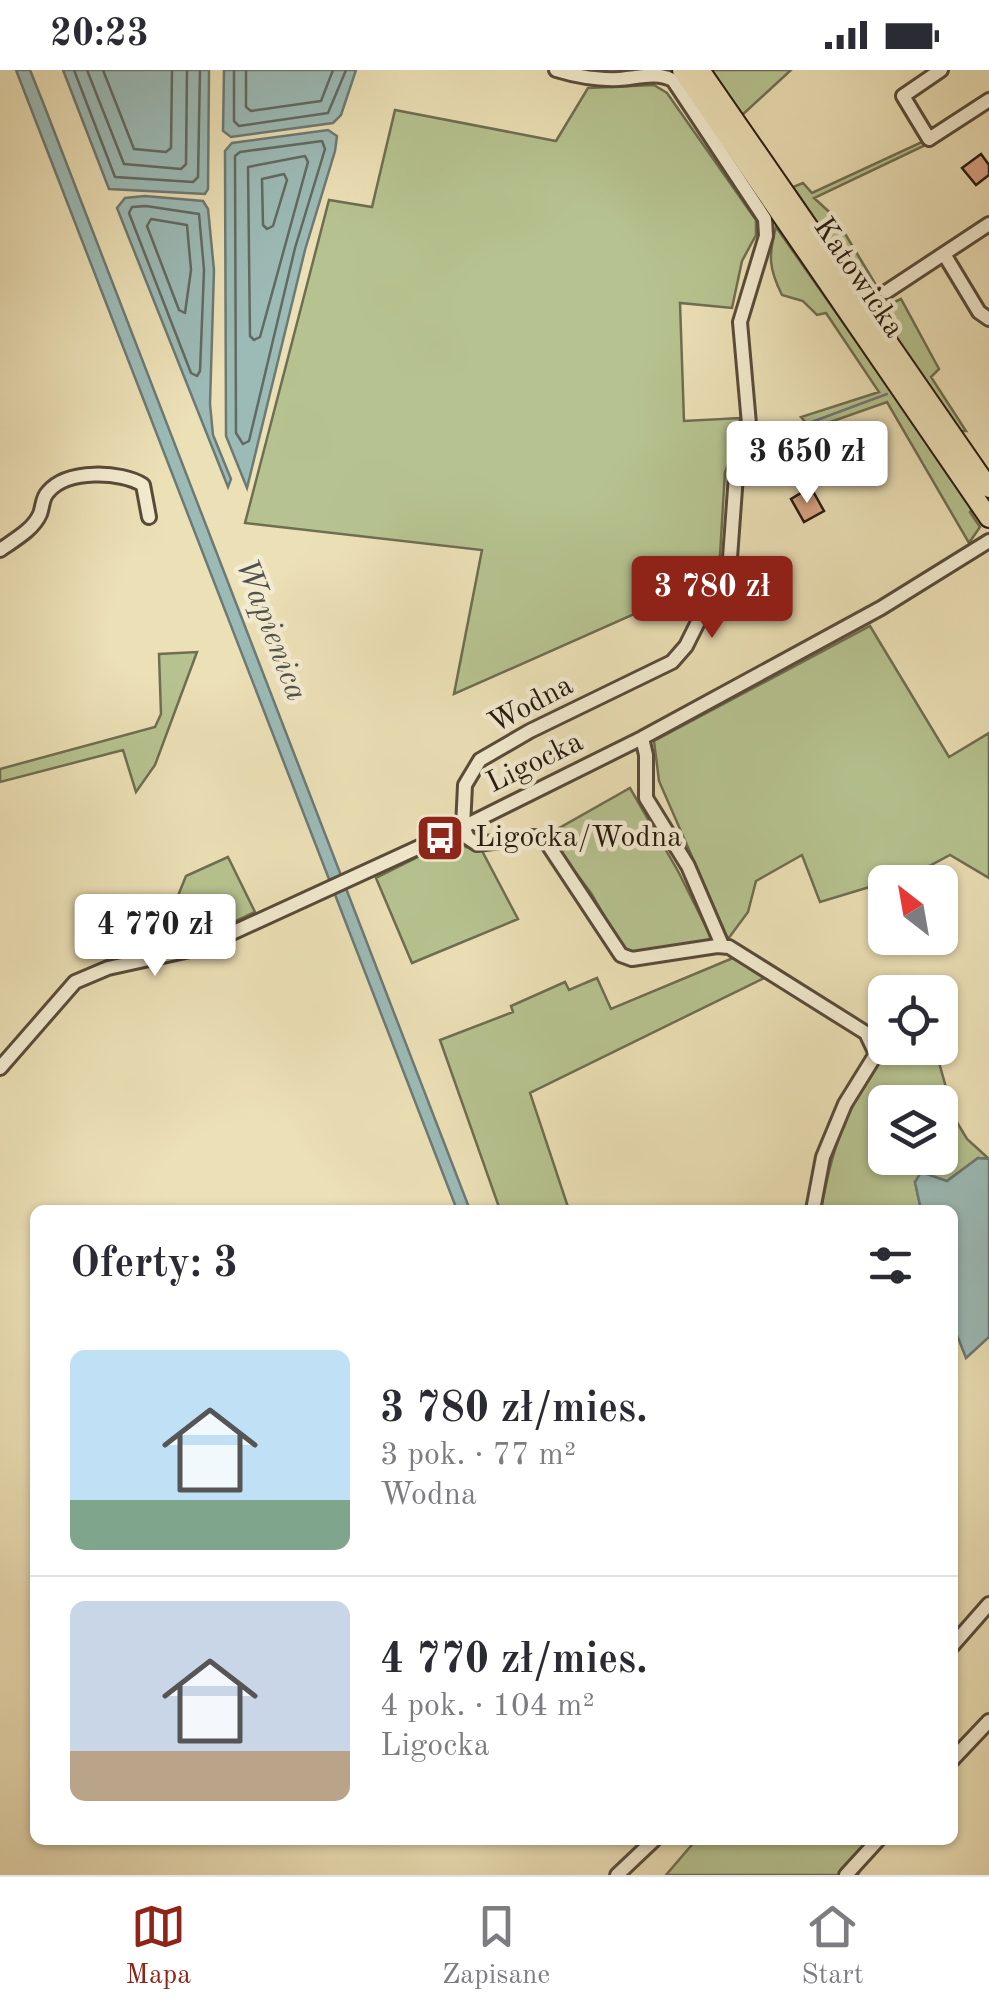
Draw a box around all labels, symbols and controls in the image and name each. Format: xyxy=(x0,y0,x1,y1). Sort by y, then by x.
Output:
text: 20:23 xyxy=(50,16,149,54)
street label: Katowicka xyxy=(807,213,909,343)
pin: 3 650 zł xyxy=(704,421,910,506)
text: 3 650 zł xyxy=(749,437,865,469)
water label: Wapienica xyxy=(228,554,312,706)
pin: 3 780 zł xyxy=(609,556,815,641)
text: 3 780 zł xyxy=(654,572,770,604)
street label: Wodna xyxy=(484,670,578,740)
street label: Ligocka xyxy=(482,727,588,799)
bus stop icon: Ligocka/Wodna xyxy=(414,812,466,864)
place label: Ligocka/Wodna xyxy=(475,823,682,853)
north arrow xyxy=(868,865,958,955)
map controls xyxy=(868,865,958,1175)
pin: 4 770 zł xyxy=(52,894,258,979)
text: 4 770 zł xyxy=(97,910,213,942)
button: locate xyxy=(868,975,958,1065)
button: layers xyxy=(868,1085,958,1175)
icon: filters xyxy=(863,1238,918,1293)
text: Oferty: 3 xyxy=(70,1244,238,1286)
text: 3 780 zł/mies. xyxy=(380,1389,648,1431)
icon: home xyxy=(150,1390,270,1510)
text: 3 pok. · 77 m² xyxy=(380,1440,576,1472)
text: Wodna xyxy=(380,1480,477,1512)
text: 4 770 zł/mies. xyxy=(380,1640,648,1682)
icon: home xyxy=(150,1641,270,1761)
text: 4 pok. · 104 m² xyxy=(380,1691,595,1723)
text: Ligocka xyxy=(380,1731,490,1763)
tab: Mapa xyxy=(125,1899,191,1994)
tab: Zapisane xyxy=(442,1899,550,1994)
tab: Start xyxy=(801,1899,863,1994)

